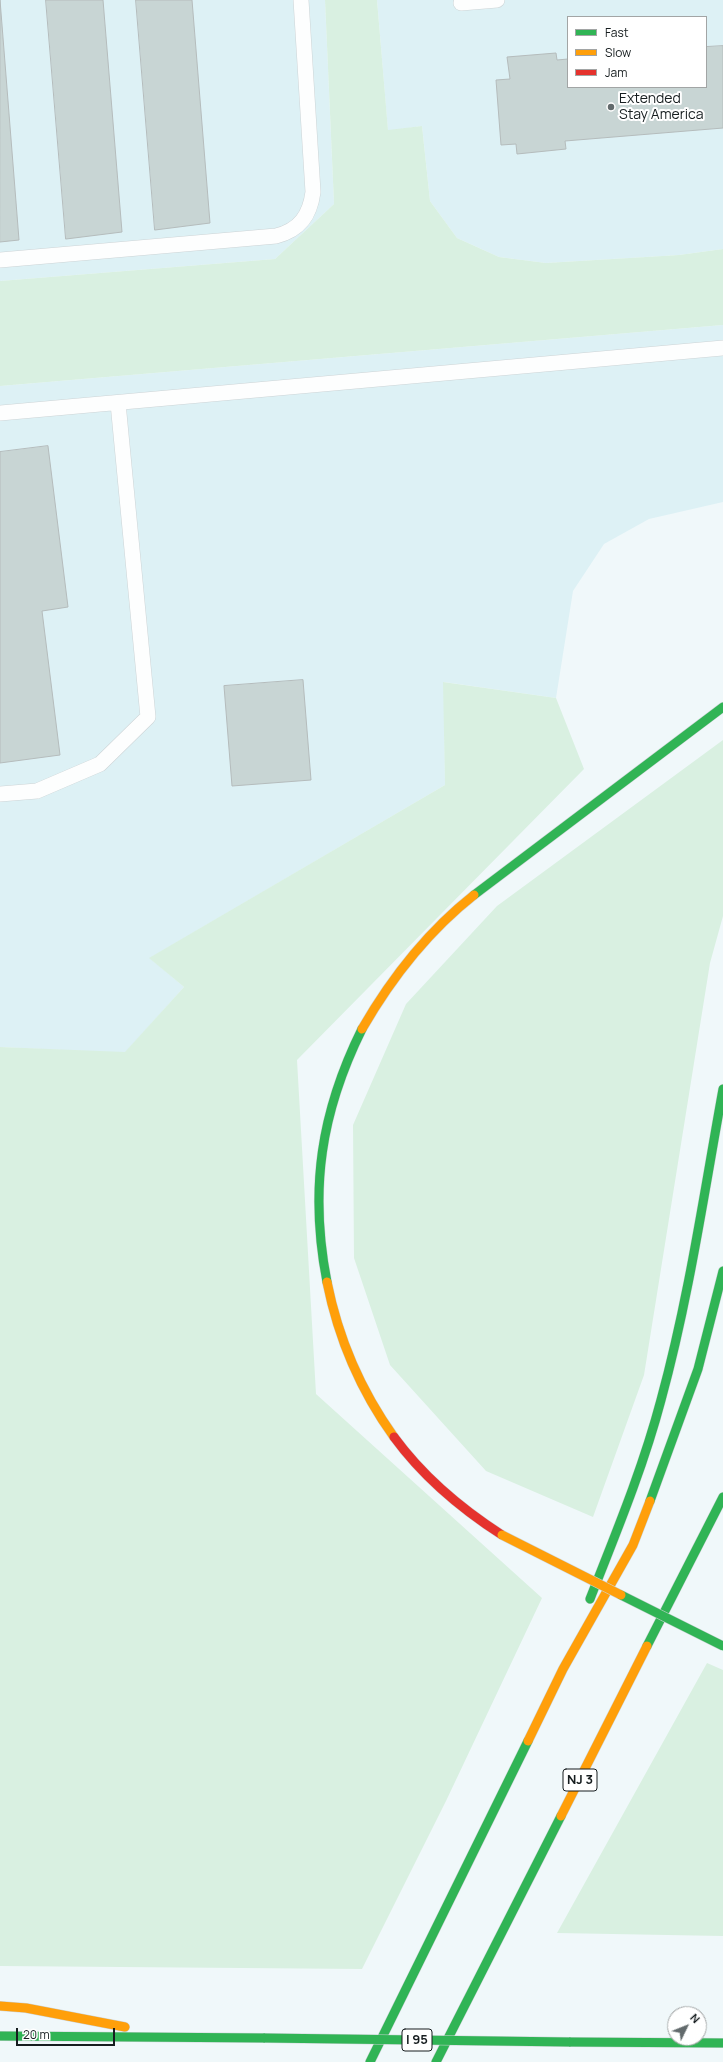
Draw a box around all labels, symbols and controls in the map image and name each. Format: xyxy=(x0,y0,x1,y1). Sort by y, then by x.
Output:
legend xyxy=(567,16,707,88)
text: Fast xyxy=(605,24,629,41)
text: Slow xyxy=(605,44,631,61)
text: Jam xyxy=(605,64,627,81)
place label: Extended Stay America xyxy=(619,91,703,124)
marker: Extended Stay America xyxy=(606,102,616,112)
road number: NJ 3 xyxy=(563,1769,597,1791)
north arrow xyxy=(667,2006,707,2046)
text: N xyxy=(687,2010,704,2026)
scale bar xyxy=(18,2020,117,2046)
text: 20 m xyxy=(23,2026,50,2043)
road number: I 95 xyxy=(402,2029,432,2051)

